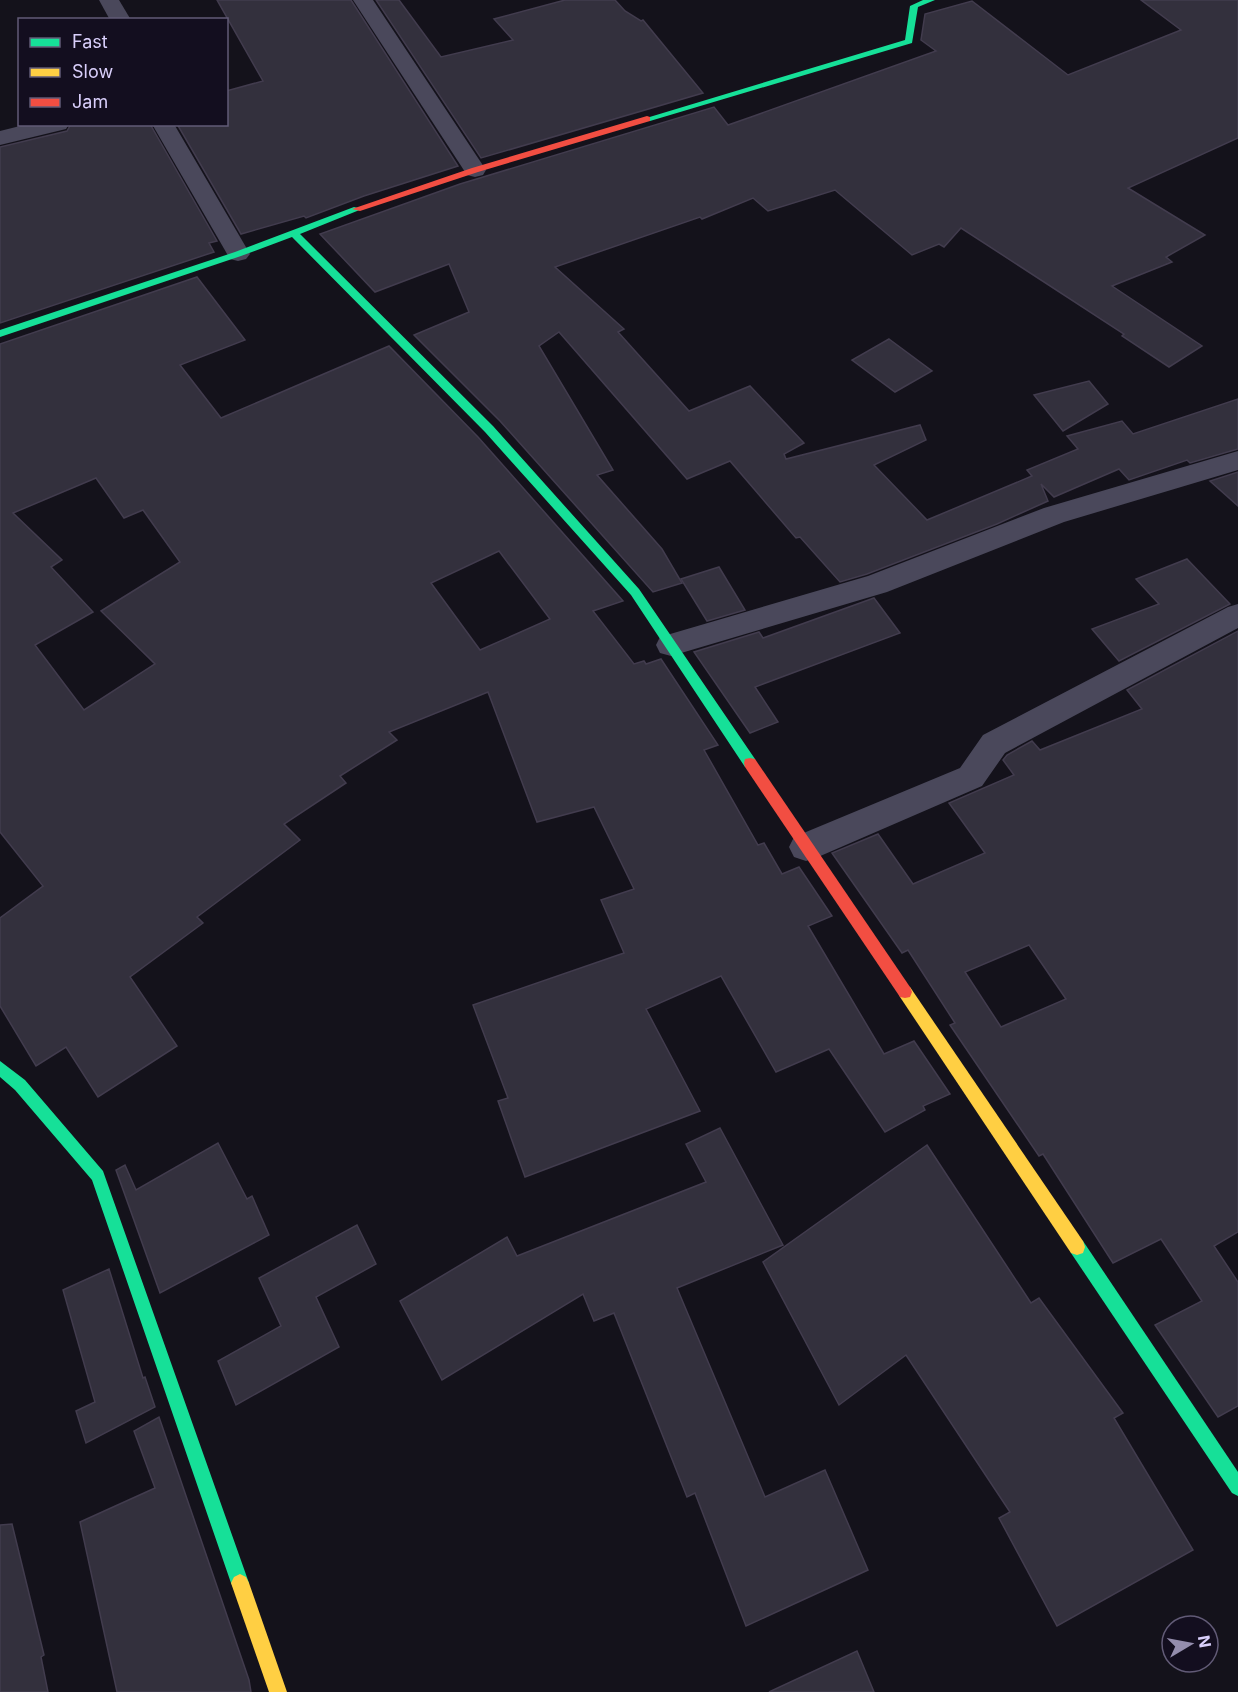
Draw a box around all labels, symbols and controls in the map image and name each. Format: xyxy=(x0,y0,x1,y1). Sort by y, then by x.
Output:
legend xyxy=(18,18,228,126)
text: Fast xyxy=(72,31,108,52)
text: Slow xyxy=(72,61,113,82)
text: Jam xyxy=(72,91,108,112)
north arrow xyxy=(1160,1614,1220,1674)
text: N xyxy=(1194,1634,1216,1649)

